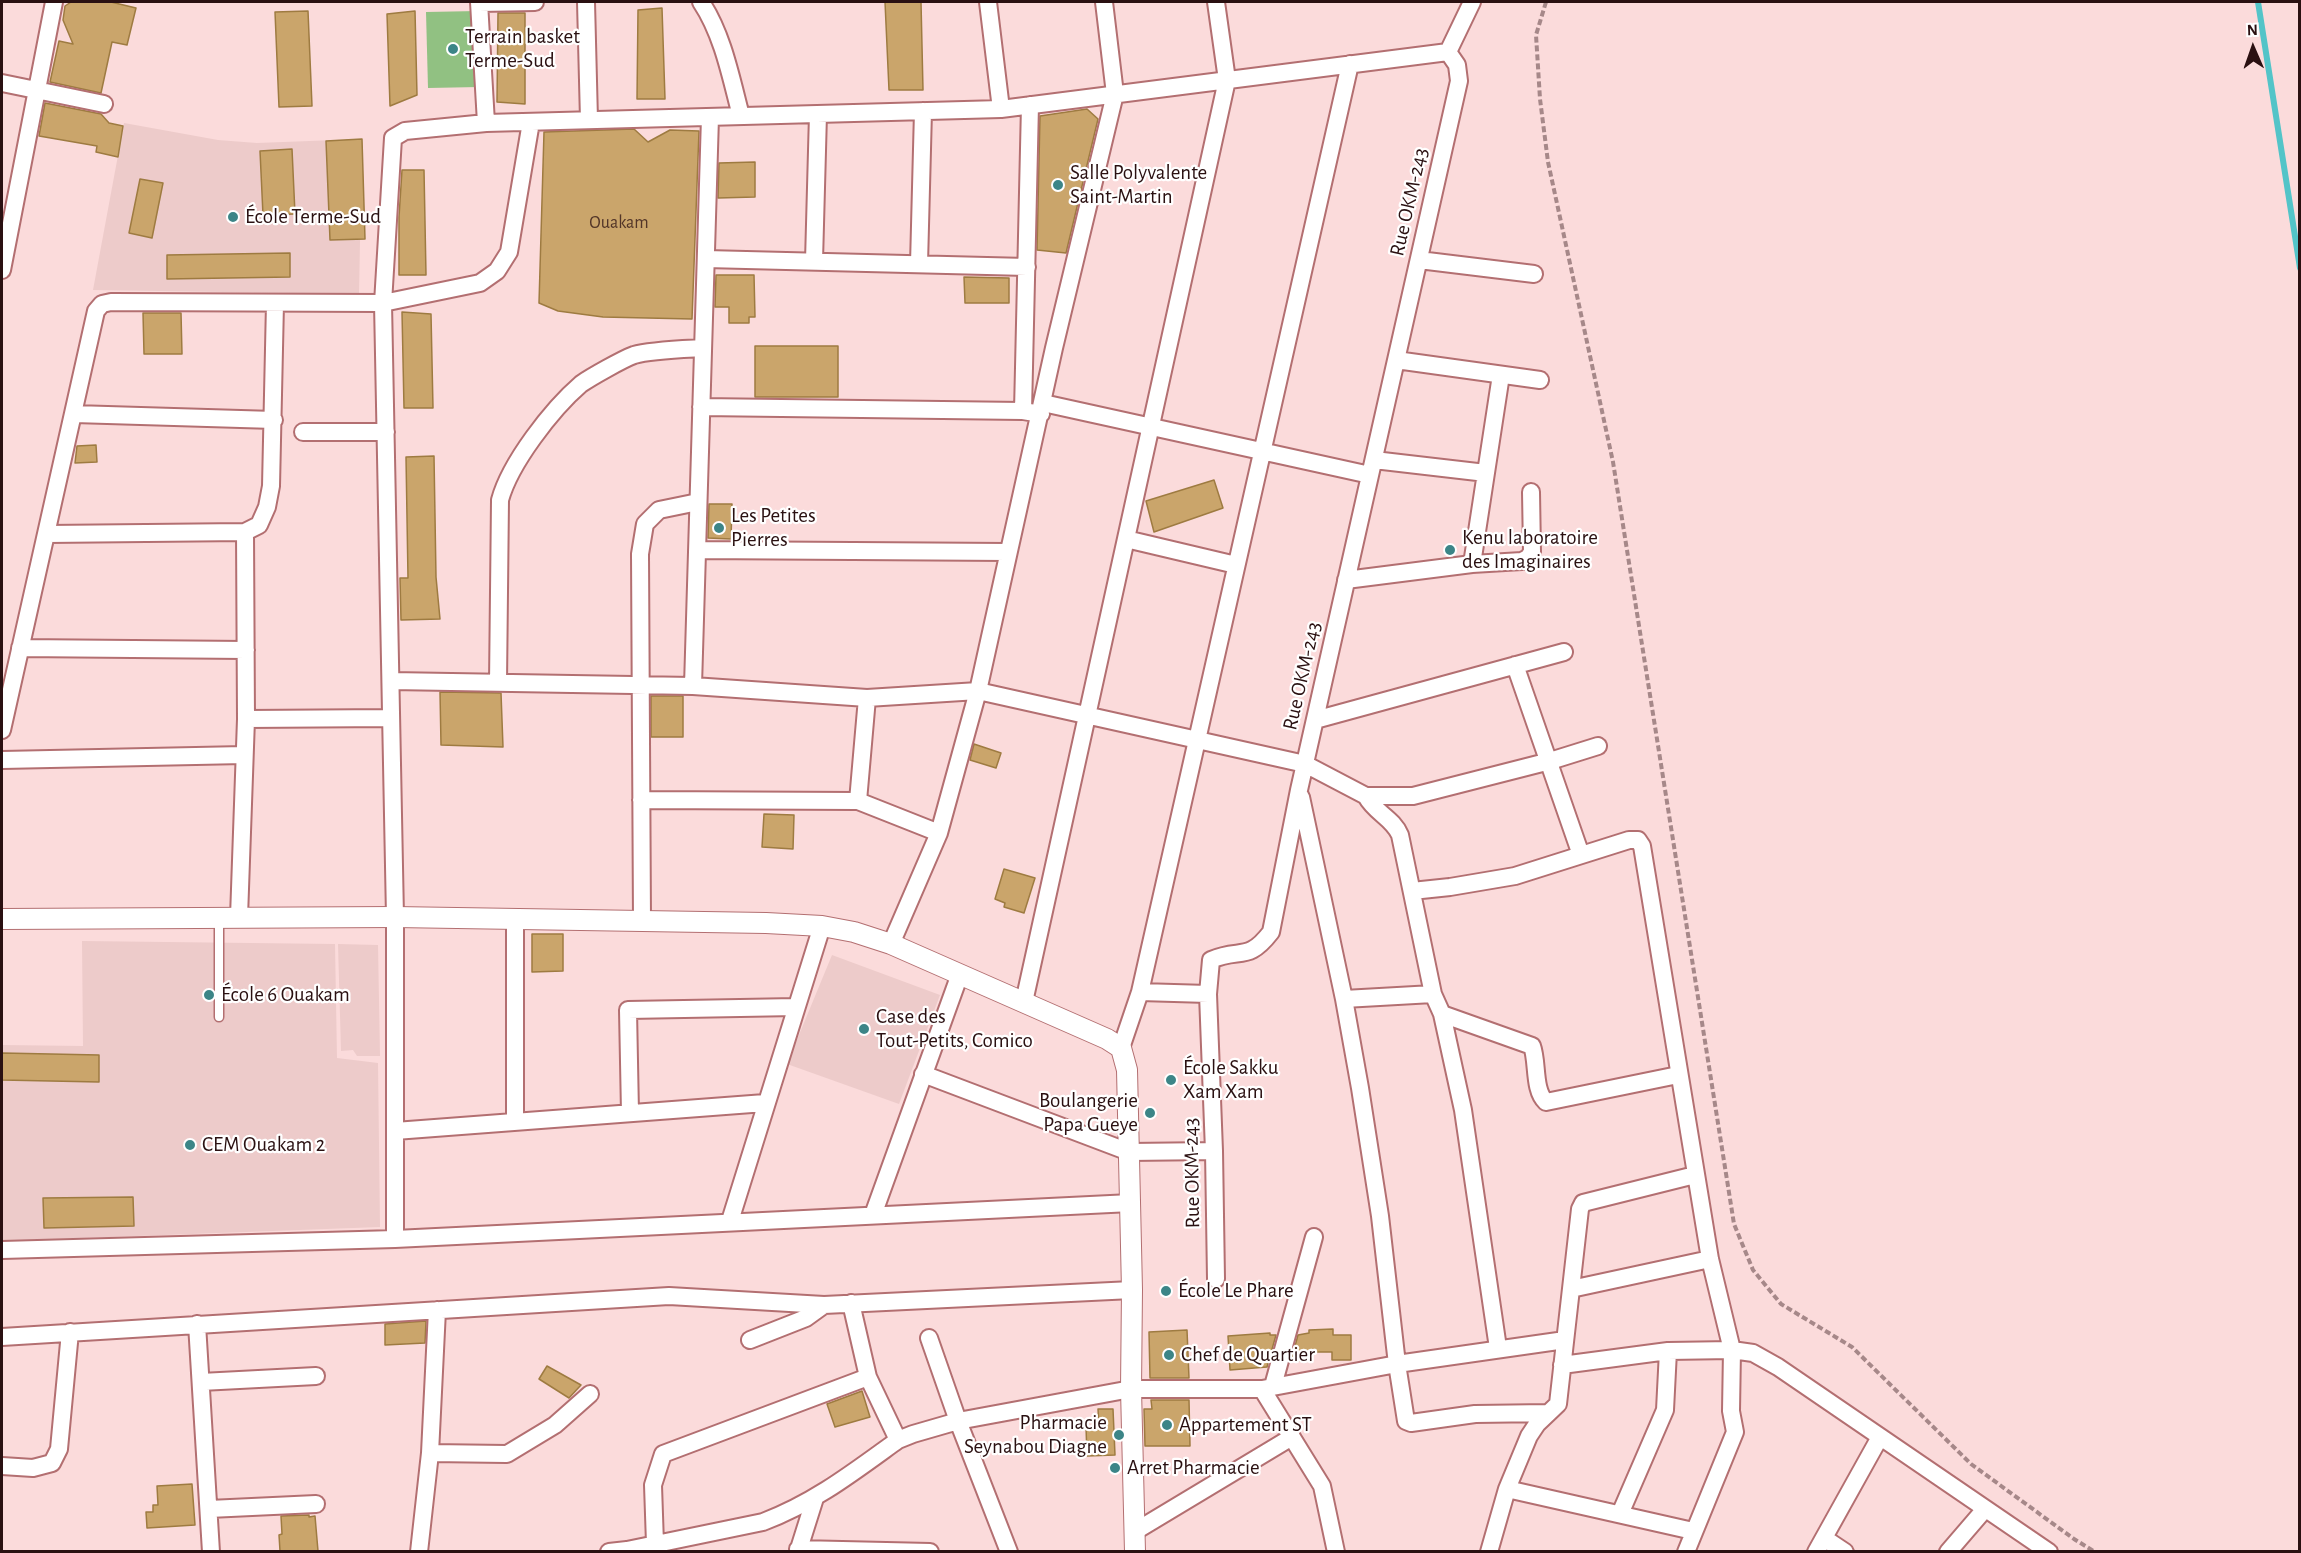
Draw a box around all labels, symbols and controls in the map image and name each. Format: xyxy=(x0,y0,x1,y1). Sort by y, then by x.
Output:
north arrow xyxy=(2223,18,2283,78)
text: N xyxy=(2247,22,2258,38)
place label: Terrain basket Terme-Sud xyxy=(465,24,580,74)
marker: Terrain basket Terme-Sud xyxy=(446,42,460,56)
street label: Rue OKM-243 xyxy=(1384,145,1434,259)
place label: Salle Polyvalente Saint-Martin xyxy=(1070,160,1207,210)
marker: Salle Polyvalente Saint-Martin xyxy=(1051,178,1065,192)
place label: École Terme-Sud xyxy=(245,204,381,230)
marker: École Terme-Sud xyxy=(226,210,240,224)
house number: Ouakam xyxy=(589,212,649,234)
place label: Les Petites Pierres xyxy=(731,503,816,553)
marker: Les Petites Pierres xyxy=(712,521,726,535)
place label: Kenu laboratoire des Imaginaires xyxy=(1462,525,1598,575)
marker: Kenu laboratoire des Imaginaires xyxy=(1443,543,1457,557)
street label: Rue OKM-243 xyxy=(1277,619,1327,733)
place label: École 6 Ouakam xyxy=(221,982,350,1008)
marker: École 6 Ouakam xyxy=(202,988,216,1002)
place label: Case des Tout-Petits, Comico xyxy=(876,1004,1033,1054)
marker: Case des Tout-Petits, Comico xyxy=(857,1022,871,1036)
place label: École Sakku Xam Xam xyxy=(1183,1055,1278,1105)
marker: École Sakku Xam Xam xyxy=(1164,1073,1178,1087)
place label: Boulangerie Papa Gueye xyxy=(1039,1088,1138,1138)
marker: Boulangerie Papa Gueye xyxy=(1143,1106,1157,1120)
street label: Rue OKM-243 xyxy=(1178,1117,1206,1229)
place label: CEM Ouakam 2 xyxy=(202,1132,325,1158)
marker: CEM Ouakam 2 xyxy=(183,1138,197,1152)
place label: École Le Phare xyxy=(1178,1278,1294,1304)
marker: École Le Phare xyxy=(1159,1284,1173,1298)
place label: Chef de Quartier xyxy=(1181,1342,1315,1368)
marker: Chef de Quartier xyxy=(1162,1348,1176,1362)
place label: Pharmacie Seynabou Diagne xyxy=(964,1410,1107,1460)
place label: Appartement ST xyxy=(1179,1412,1312,1438)
marker: Appartement ST xyxy=(1160,1418,1174,1432)
marker: Pharmacie Seynabou Diagne xyxy=(1112,1428,1126,1442)
place label: Arret Pharmacie xyxy=(1127,1455,1260,1481)
marker: Arret Pharmacie xyxy=(1108,1461,1122,1475)

